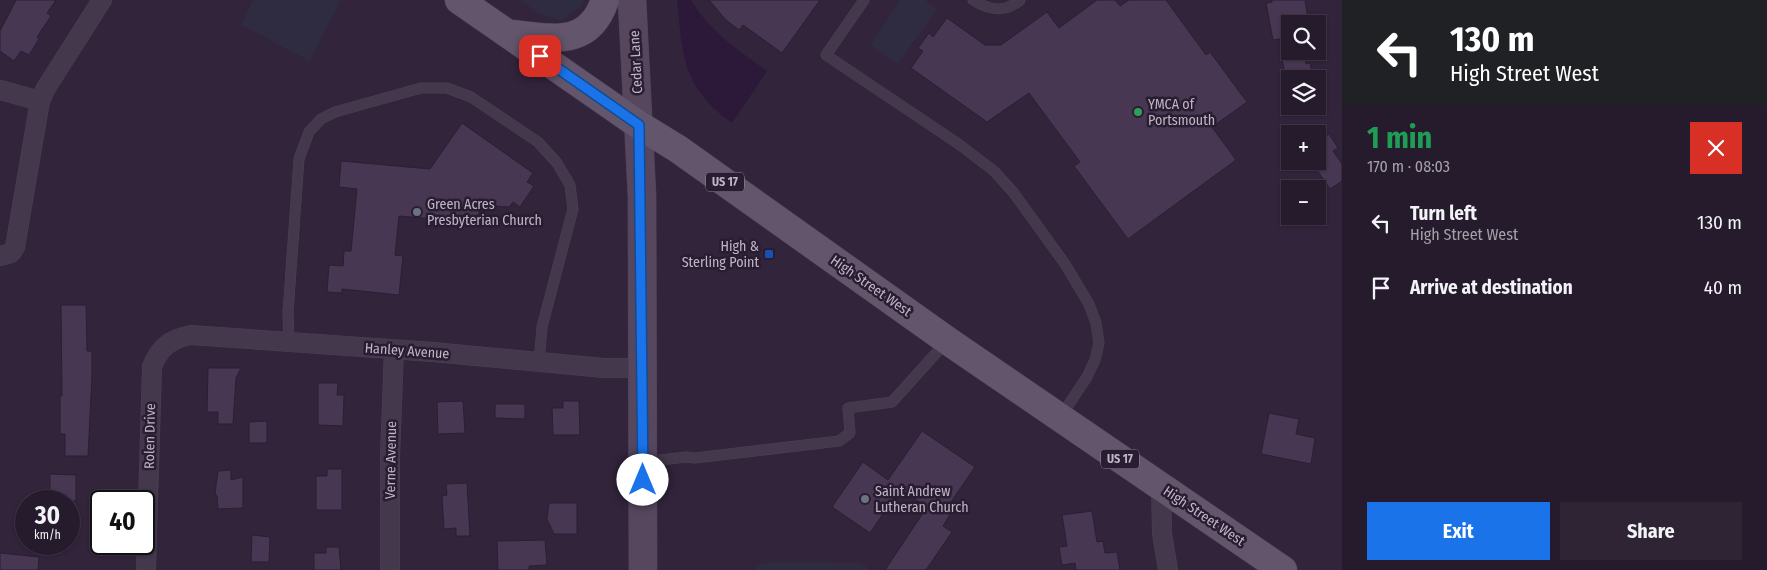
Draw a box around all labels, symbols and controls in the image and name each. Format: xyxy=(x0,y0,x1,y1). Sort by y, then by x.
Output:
map controls xyxy=(1281,15,1326,225)
button: search xyxy=(1281,15,1326,60)
text: 130 m xyxy=(1450,18,1534,60)
icon: left xyxy=(1367,20,1432,85)
street label: Cedar Lane xyxy=(626,30,646,94)
pin xyxy=(519,35,561,77)
icon: arrive xyxy=(526,42,554,70)
text: High Street West xyxy=(1450,60,1599,87)
button: layers xyxy=(1281,70,1326,115)
place label: YMCA of Portsmouth xyxy=(1148,96,1215,129)
marker: YMCA of Portsmouth xyxy=(1132,106,1144,118)
text: 1 min xyxy=(1367,120,1432,156)
button: close xyxy=(1690,122,1742,174)
button: + xyxy=(1281,125,1326,170)
text: 170 m · 08:03 xyxy=(1367,157,1450,176)
road number: US 17 xyxy=(706,172,744,192)
button: − xyxy=(1281,180,1326,225)
place label: Green Acres Presbyterian Church xyxy=(427,196,542,229)
text: Turn left xyxy=(1410,202,1477,225)
marker: Green Acres Presbyterian Church xyxy=(411,206,423,218)
icon: left xyxy=(1367,209,1395,237)
text: 130 m xyxy=(1697,211,1742,234)
text: High Street West xyxy=(1410,225,1518,244)
place label: High & Sterling Point xyxy=(682,238,759,271)
marker: High & Sterling Point xyxy=(763,248,775,260)
street label: High Street West xyxy=(827,252,915,320)
icon: arrive xyxy=(1367,274,1395,302)
text: Arrive at destination xyxy=(1410,276,1573,299)
text: 40 m xyxy=(1704,276,1742,299)
street label: Hanley Avenue xyxy=(364,340,450,362)
street label: Rolen Drive xyxy=(141,403,159,469)
street label: Verne Avenue xyxy=(382,421,400,499)
road number: US 17 xyxy=(1101,449,1139,468)
position arrow xyxy=(616,453,668,505)
street label: High Street West xyxy=(1160,482,1248,550)
place label: Saint Andrew Lutheran Church xyxy=(875,483,969,516)
speed limit sign: 40 xyxy=(90,490,155,555)
marker: Saint Andrew Lutheran Church xyxy=(859,493,871,505)
text: 30 xyxy=(35,501,60,531)
button: Exit xyxy=(1367,502,1550,560)
button: Share xyxy=(1560,502,1742,560)
text: km/h xyxy=(34,528,61,542)

